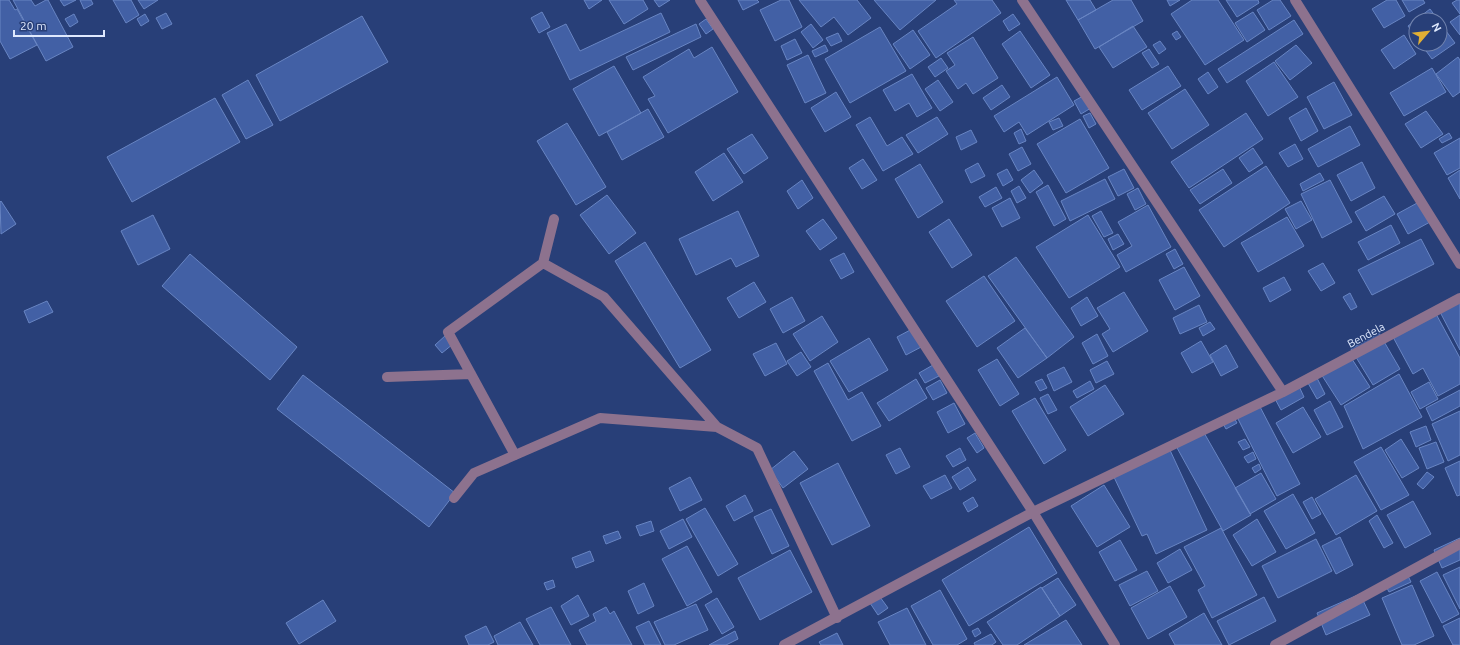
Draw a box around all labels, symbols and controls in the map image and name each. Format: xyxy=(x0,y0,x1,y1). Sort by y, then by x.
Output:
scale bar xyxy=(14,12,104,38)
north arrow xyxy=(1408,12,1448,52)
text: 20 m xyxy=(20,19,47,32)
text: N xyxy=(1430,21,1444,34)
street label: Bendela xyxy=(1345,320,1387,350)

